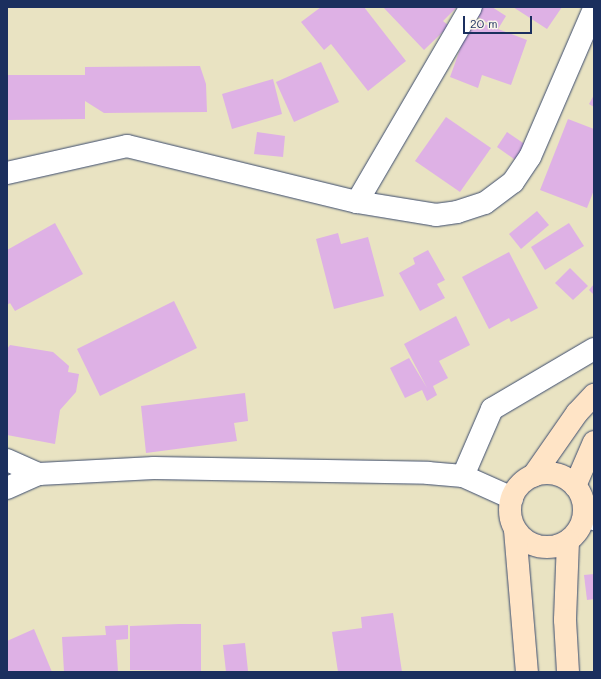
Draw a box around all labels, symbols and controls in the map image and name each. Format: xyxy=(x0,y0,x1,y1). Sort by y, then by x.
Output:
scale bar xyxy=(465,8,534,34)
text: 20 m xyxy=(470,15,498,31)

